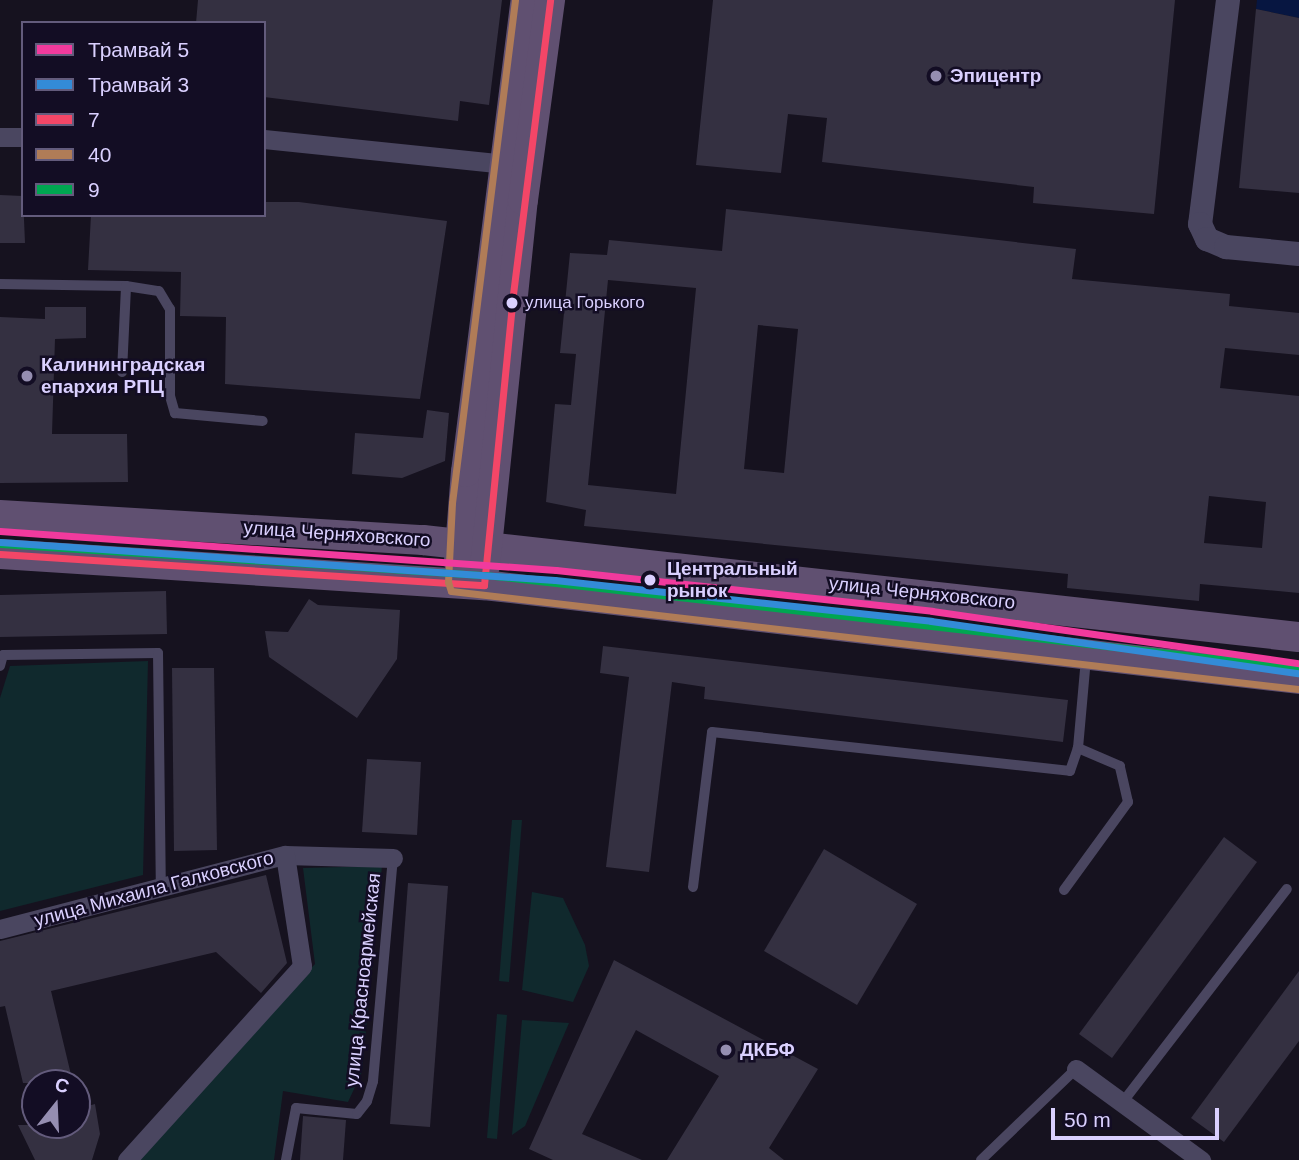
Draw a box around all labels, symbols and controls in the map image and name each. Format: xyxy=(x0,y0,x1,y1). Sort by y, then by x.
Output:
legend xyxy=(21,21,266,217)
text: Трамвай 5 xyxy=(88,38,189,61)
place label: Эпицентр xyxy=(950,65,1041,87)
marker: Эпицентр xyxy=(928,68,944,84)
text: Трамвай 3 xyxy=(88,73,189,96)
text: 7 xyxy=(88,108,100,131)
text: 40 xyxy=(88,143,111,166)
text: 9 xyxy=(88,178,100,201)
place label: улица Горького xyxy=(525,293,645,313)
marker: улица Горького xyxy=(505,296,519,310)
place label: Калининградская епархия РПЦ xyxy=(41,354,205,398)
marker: Калининградская епархия РПЦ xyxy=(19,368,35,384)
street label: улица Черняховского xyxy=(243,516,431,552)
place label: Центральный рынок xyxy=(667,558,798,602)
marker: Центральный рынок xyxy=(639,569,661,591)
street label: улица Черняховского xyxy=(828,572,1016,614)
street label: улица Михаила Галковского xyxy=(32,846,276,932)
street label: улица Красноармейская xyxy=(340,872,386,1088)
place label: ДКБФ xyxy=(740,1039,795,1061)
marker: ДКБФ xyxy=(718,1042,734,1058)
north arrow xyxy=(21,1069,91,1139)
text: С xyxy=(52,1073,72,1098)
scale bar xyxy=(1054,1094,1222,1138)
text: 50 m xyxy=(1064,1108,1111,1131)

